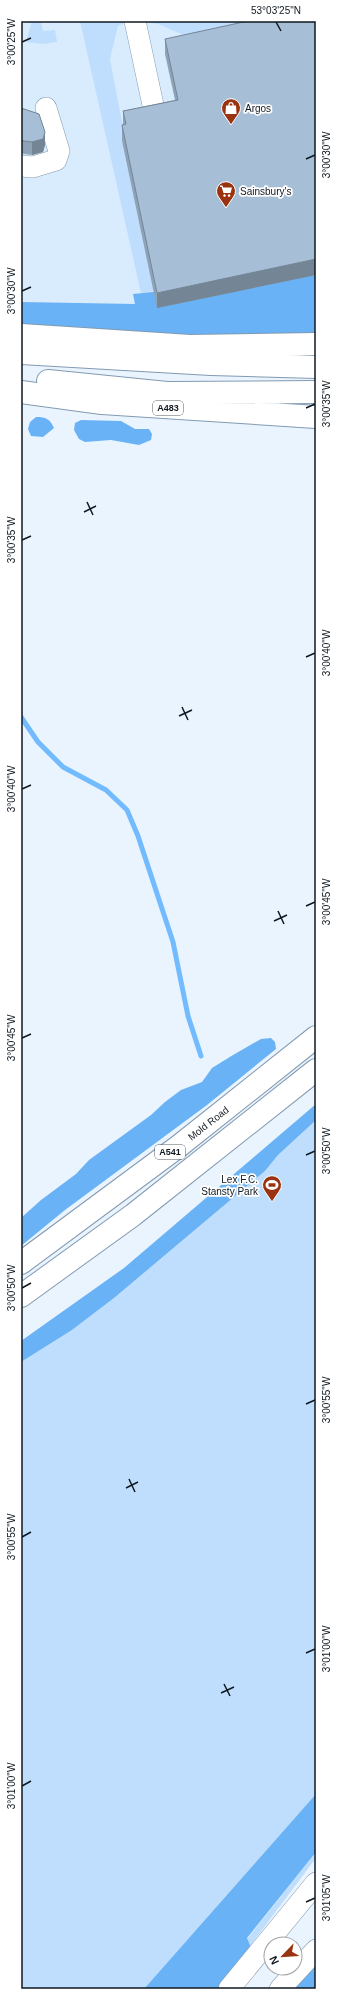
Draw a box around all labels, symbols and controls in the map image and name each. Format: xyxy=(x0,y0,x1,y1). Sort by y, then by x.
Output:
text: 53°03'25"N xyxy=(251,5,301,16)
text: 3°00'25"W xyxy=(6,18,17,65)
shop icon: Argos xyxy=(220,97,242,125)
place label: Argos xyxy=(245,103,271,114)
text: 3°00'30"W xyxy=(321,131,332,178)
supermarket icon: Sainsbury's xyxy=(215,180,237,208)
place label: Sainsbury's xyxy=(240,186,291,197)
text: 3°00'30"W xyxy=(6,267,17,314)
text: 3°00'35"W xyxy=(321,380,332,427)
road number: A483 xyxy=(153,401,183,415)
text: 3°00'35"W xyxy=(6,516,17,563)
text: 3°00'40"W xyxy=(321,629,332,676)
text: 3°00'40"W xyxy=(6,765,17,812)
text: 3°00'45"W xyxy=(321,878,332,925)
text: 3°00'45"W xyxy=(6,1014,17,1061)
street label: Mold Road xyxy=(186,1104,231,1143)
text: 3°00'50"W xyxy=(321,1127,332,1174)
road number: A541 xyxy=(155,1145,185,1159)
place label: Lex F.C. Stansty Park xyxy=(201,1174,259,1197)
sports icon: Lex F.C. Stansty Park xyxy=(261,1174,283,1202)
text: 3°00'50"W xyxy=(6,1264,17,1311)
text: 3°00'55"W xyxy=(321,1376,332,1423)
text: 3°00'55"W xyxy=(6,1513,17,1560)
text: 3°01'00"W xyxy=(321,1625,332,1672)
text: 3°01'00"W xyxy=(6,1762,17,1809)
text: 3°01'05"W xyxy=(321,1874,332,1921)
north arrow xyxy=(263,1936,303,1976)
text: N xyxy=(267,1954,281,1966)

